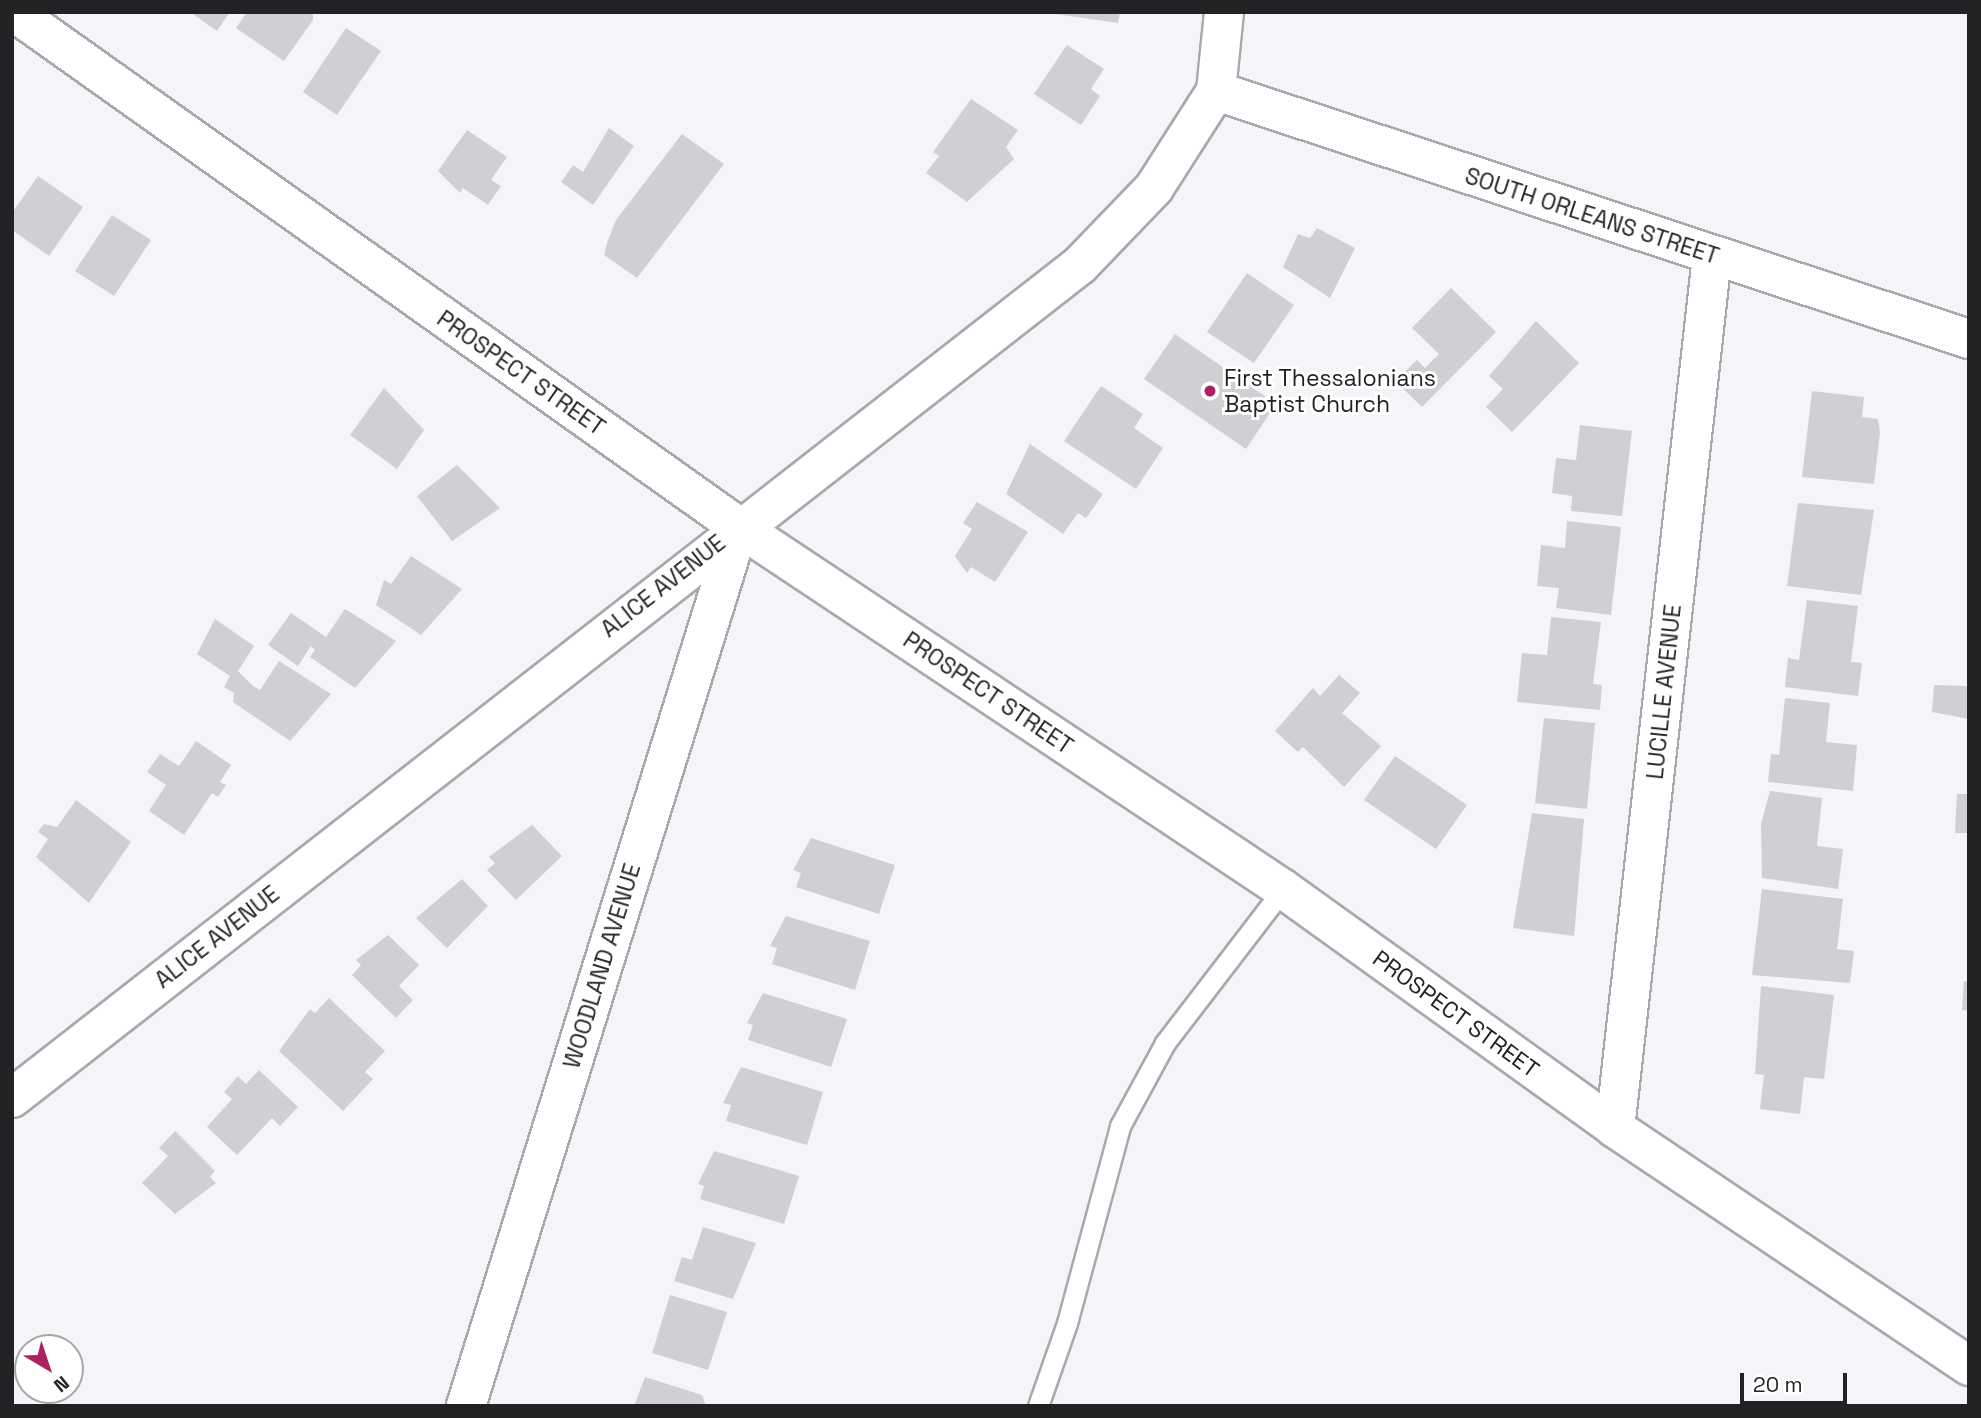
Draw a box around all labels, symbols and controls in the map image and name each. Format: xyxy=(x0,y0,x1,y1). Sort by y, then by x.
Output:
street label: SOUTH ORLEANS STREET xyxy=(1462,162,1722,270)
street label: PROSPECT STREET xyxy=(431,305,611,441)
place label: First Thessalonians Baptist Church xyxy=(1224,364,1436,418)
marker: First Thessalonians Baptist Church xyxy=(1202,383,1218,399)
street label: ALICE AVENUE xyxy=(595,529,731,643)
street label: LUCILLE AVENUE xyxy=(1641,603,1687,781)
street label: PROSPECT STREET xyxy=(898,626,1078,760)
street label: WOODLAND AVENUE xyxy=(558,860,646,1072)
street label: ALICE AVENUE xyxy=(149,880,285,994)
street label: PROSPECT STREET xyxy=(1367,944,1545,1084)
north arrow xyxy=(14,1334,84,1404)
scale bar xyxy=(1743,1358,1850,1402)
text: N xyxy=(48,1370,74,1398)
text: 20 m xyxy=(1753,1371,1803,1398)

